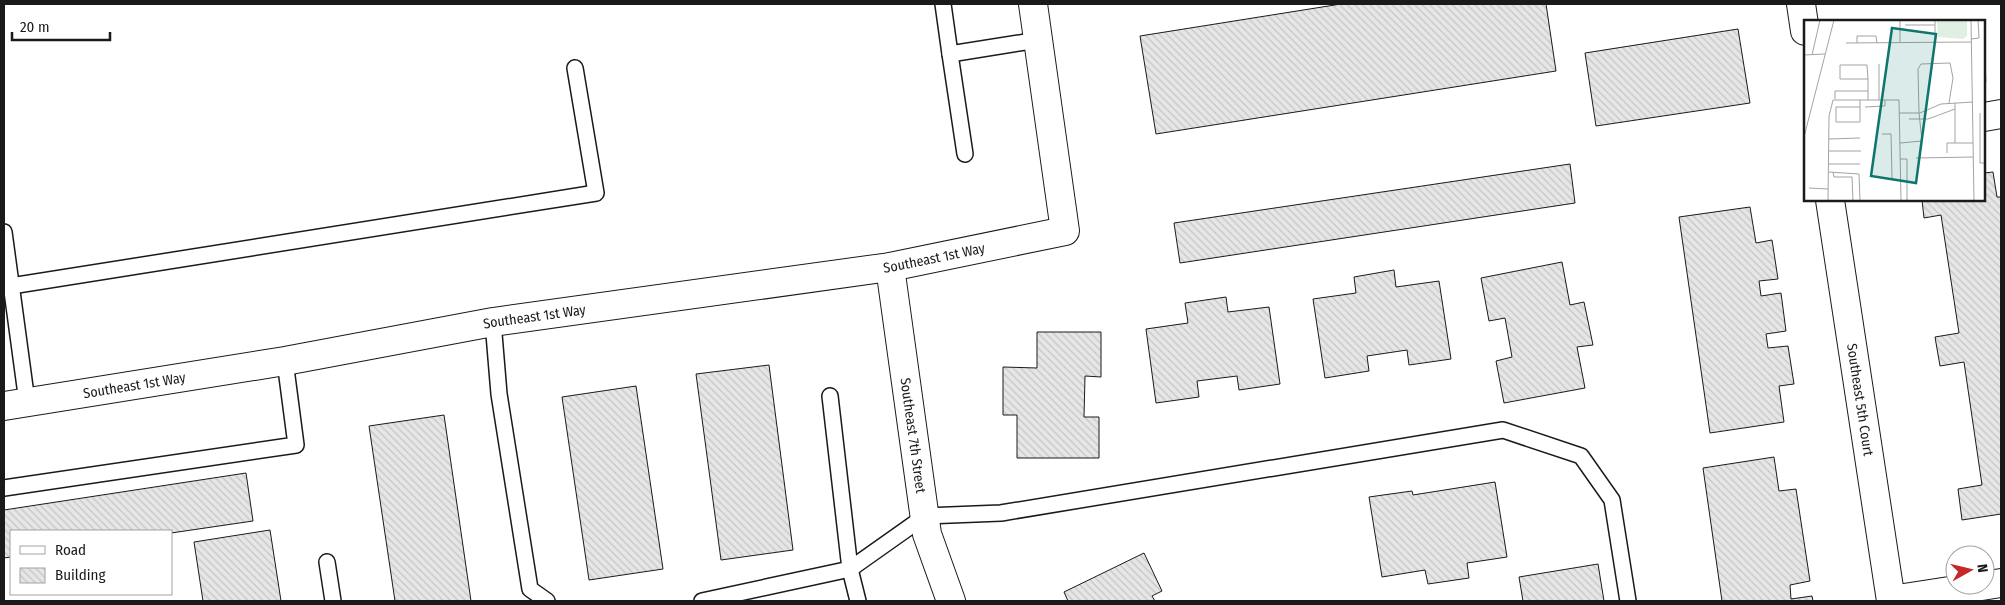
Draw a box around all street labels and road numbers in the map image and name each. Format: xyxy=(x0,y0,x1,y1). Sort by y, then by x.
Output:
street label: Southeast 1st Way xyxy=(882,239,987,276)
street label: Southeast 1st Way xyxy=(482,301,587,332)
street label: Southeast 5th Court xyxy=(1843,342,1877,458)
street label: Southeast 1st Way xyxy=(82,368,187,402)
street label: Southeast 7th Street xyxy=(897,377,930,495)

